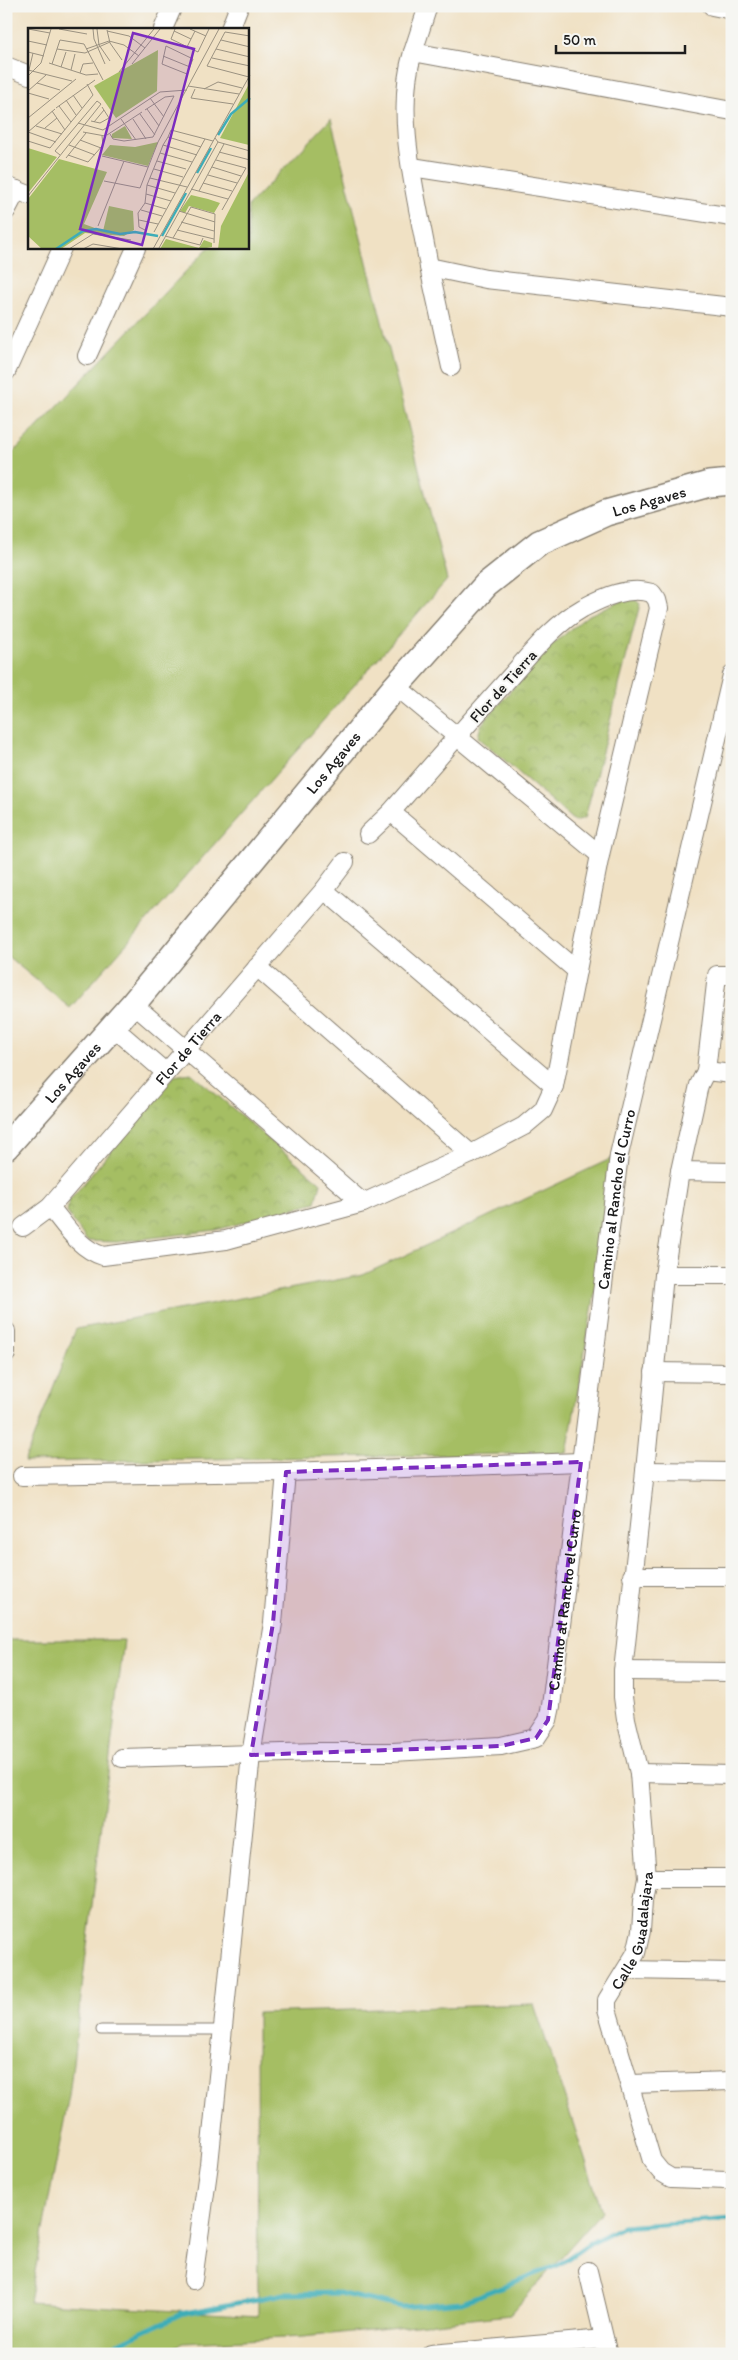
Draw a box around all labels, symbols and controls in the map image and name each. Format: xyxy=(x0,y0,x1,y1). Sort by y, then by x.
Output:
scale bar xyxy=(556,22,684,54)
inset map xyxy=(28,28,249,249)
text: 50 m xyxy=(563,31,596,49)
street label: Los Agaves xyxy=(610,481,688,520)
street label: Flor de Tierra xyxy=(465,646,541,726)
street label: Los Agaves xyxy=(302,727,364,797)
street label: Flor de Tierra xyxy=(150,1007,225,1089)
street label: Los Agaves xyxy=(40,1038,105,1107)
street label: Camino al Rancho el Curro xyxy=(593,1107,639,1291)
street label: Camino al Rancho el Curro xyxy=(543,1508,585,1692)
street label: Calle Guadalajara xyxy=(606,1871,657,1993)

